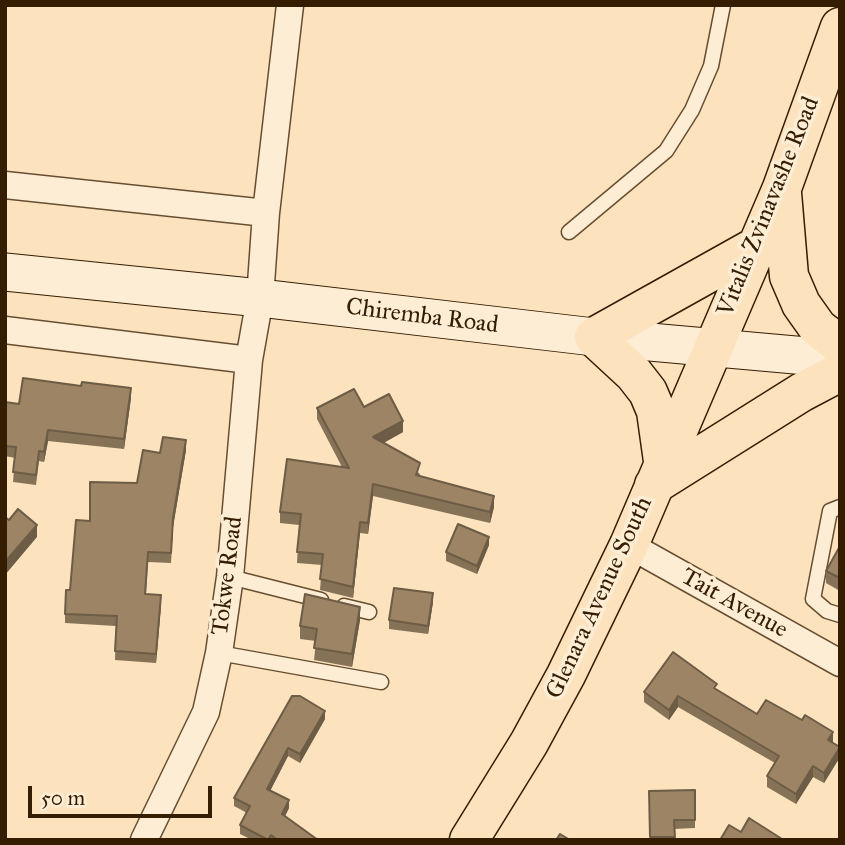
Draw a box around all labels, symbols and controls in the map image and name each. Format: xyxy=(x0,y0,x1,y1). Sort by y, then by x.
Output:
street label: Vitalis Zvinavashe Road xyxy=(712,93,826,321)
street label: Chiremba Road xyxy=(344,293,500,341)
street label: Glenara Avenue South xyxy=(541,493,659,703)
street label: Tokwe Road xyxy=(206,515,250,637)
street label: Tait Avenue xyxy=(676,563,792,645)
scale bar xyxy=(32,772,215,816)
text: 50 m xyxy=(41,785,85,811)

